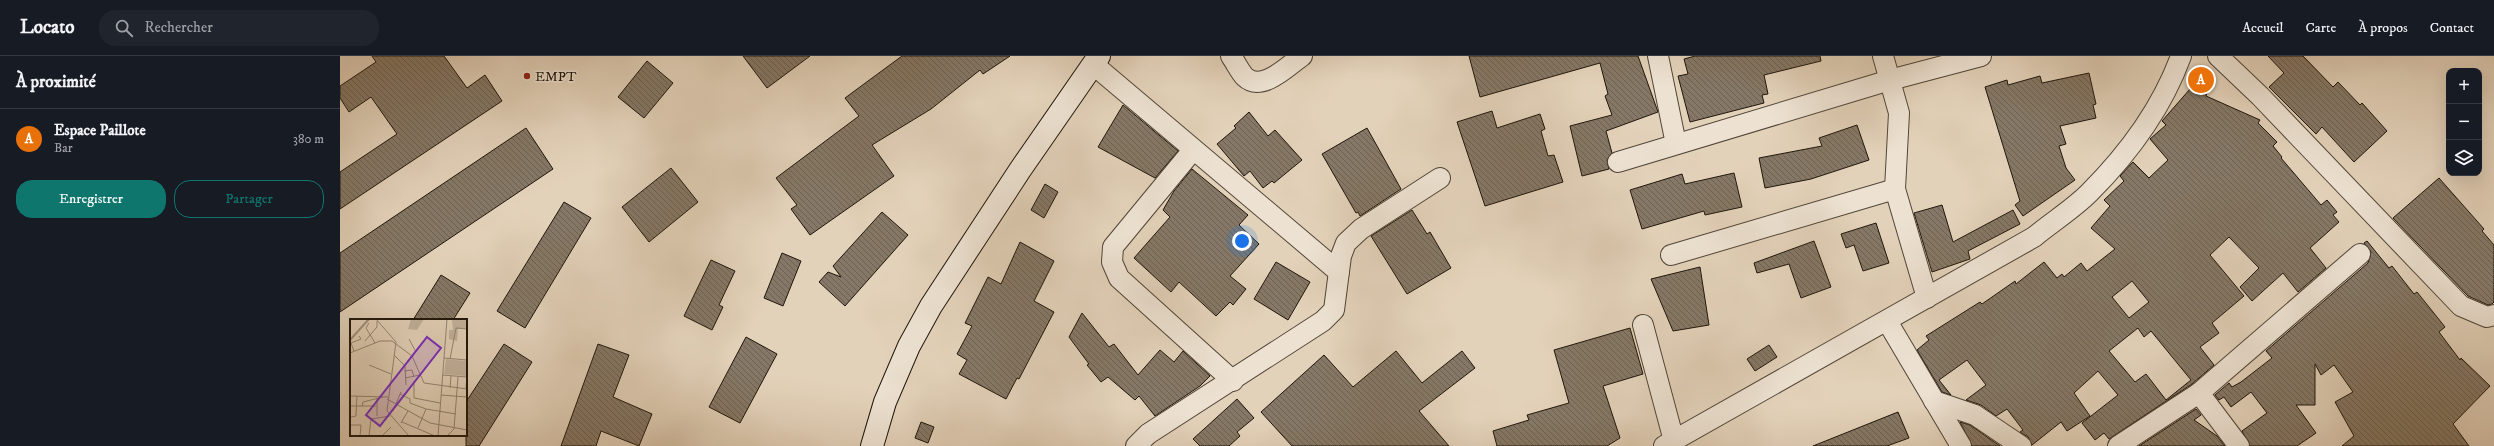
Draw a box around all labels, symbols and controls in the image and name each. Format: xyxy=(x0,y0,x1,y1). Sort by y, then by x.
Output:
search box xyxy=(99,10,379,46)
text: Locato xyxy=(20,16,75,39)
icon: search xyxy=(113,17,135,39)
text: Rechercher xyxy=(145,18,213,37)
text: Accueil xyxy=(2242,19,2284,37)
text: Carte xyxy=(2306,19,2336,37)
text: À propos xyxy=(2358,19,2408,37)
text: Contact xyxy=(2430,19,2474,37)
pin: A xyxy=(2188,65,2214,95)
place label: EMPT xyxy=(535,68,577,86)
map controls xyxy=(2446,68,2482,176)
button: + xyxy=(2446,68,2482,104)
text: À proximité xyxy=(16,71,96,93)
marker: EMPT xyxy=(522,71,532,81)
button: − xyxy=(2446,104,2482,140)
text: Espace Paillote xyxy=(54,121,146,140)
text: A xyxy=(25,131,33,147)
text: 380 m xyxy=(293,131,324,147)
text: Bar xyxy=(54,140,73,156)
button: layers xyxy=(2446,140,2482,176)
button: Enregistrer xyxy=(16,180,166,218)
button: Partager xyxy=(174,180,324,218)
your location xyxy=(1232,231,1252,251)
inset map xyxy=(350,319,467,436)

